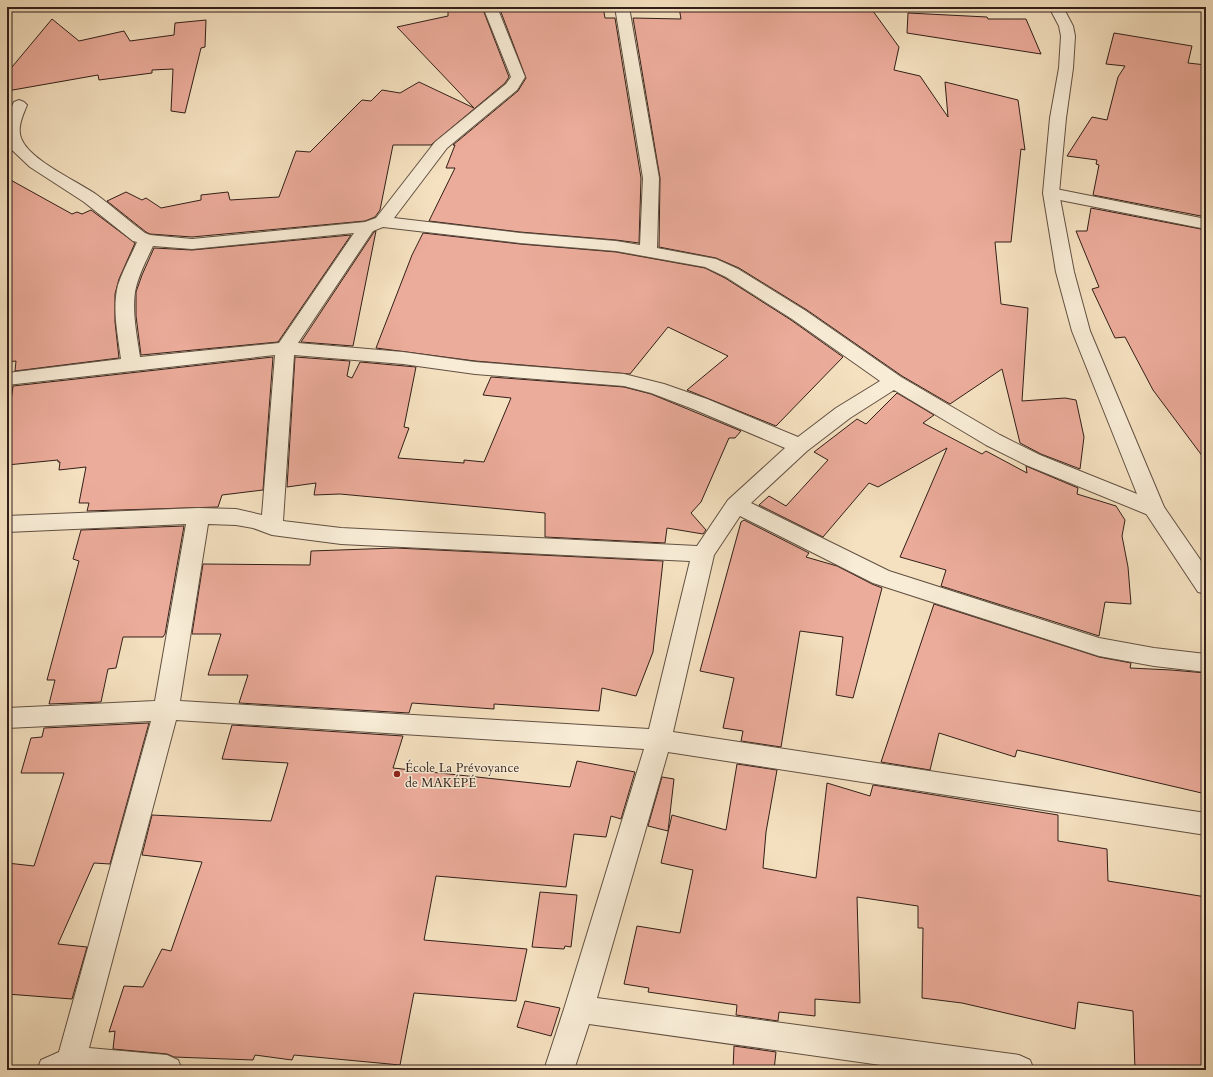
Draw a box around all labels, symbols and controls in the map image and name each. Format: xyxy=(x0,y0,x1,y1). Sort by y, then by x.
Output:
place label: École La Prévoyance de MAKÉPÉ xyxy=(405,759,519,792)
marker: École La Prévoyance de MAKÉPÉ xyxy=(392,769,402,779)

